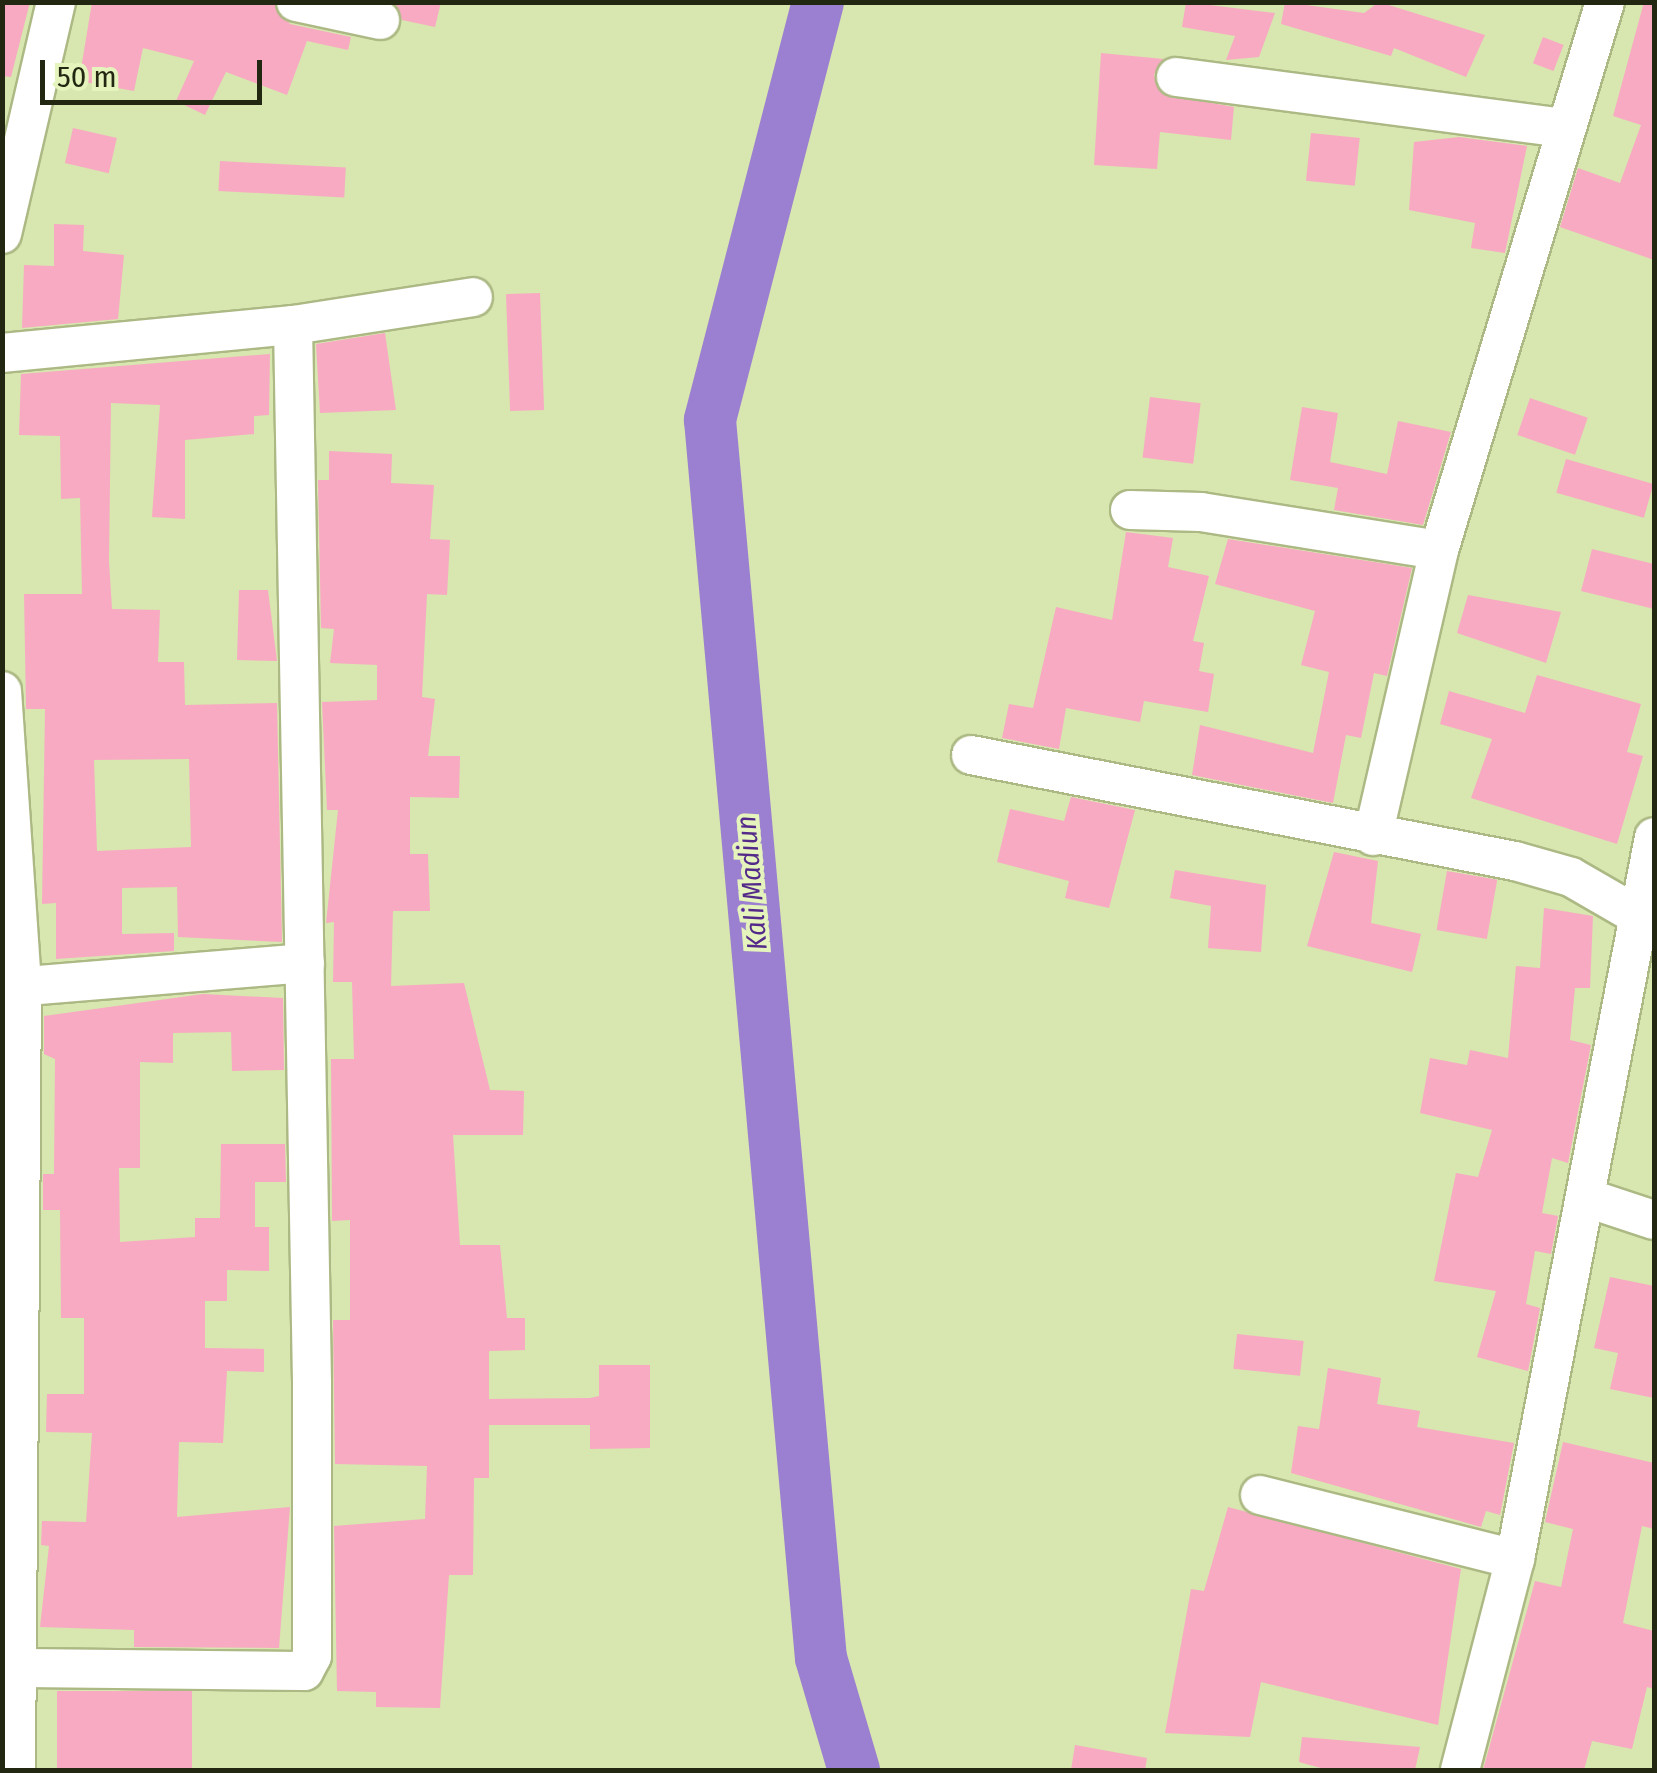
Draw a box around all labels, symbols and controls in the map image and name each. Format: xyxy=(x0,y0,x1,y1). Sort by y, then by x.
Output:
scale bar xyxy=(45,40,268,102)
text: 50 m xyxy=(57,59,117,95)
water label: Kali Madiun xyxy=(729,814,775,952)

